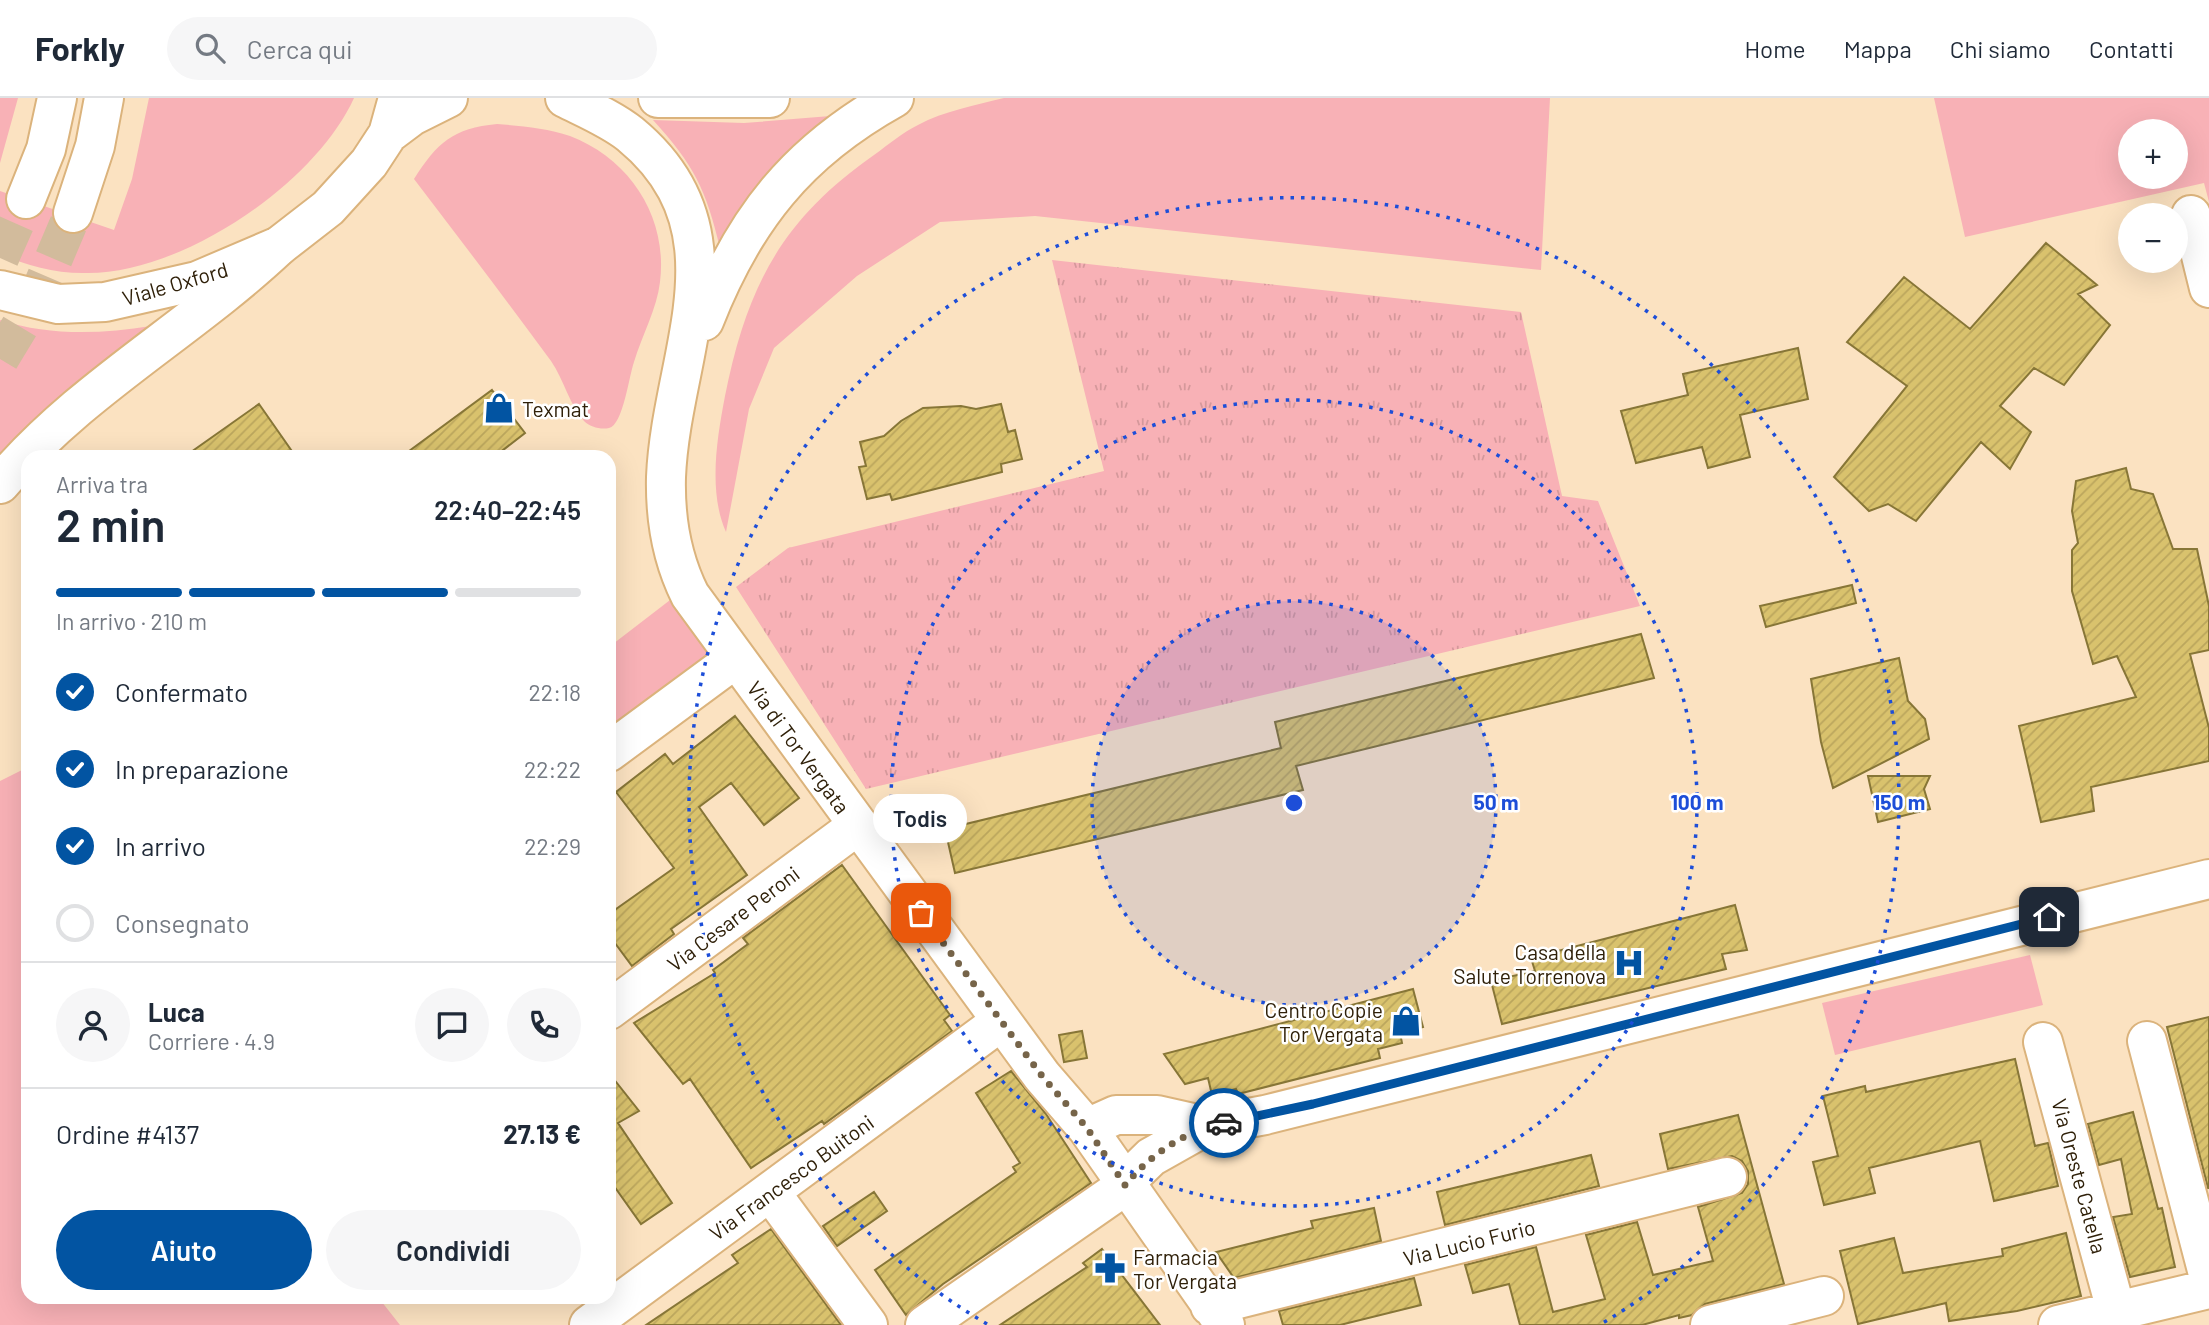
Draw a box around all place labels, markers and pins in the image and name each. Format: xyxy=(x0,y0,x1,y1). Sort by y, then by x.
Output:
shop icon: Texmat xyxy=(482,391,516,425)
place label: Texmat xyxy=(522,396,589,421)
centre of rings xyxy=(1282,791,1306,815)
callout: Todis xyxy=(874,794,968,843)
pin xyxy=(891,883,951,943)
pin xyxy=(2019,887,2079,947)
place label: Casa della Salute Torrenova xyxy=(1453,939,1606,988)
hospital icon: Casa della Salute Torrenova xyxy=(1612,946,1646,980)
place label: Centro Copie Tor Vergata xyxy=(1265,997,1383,1046)
shop icon: Centro Copie Tor Vergata xyxy=(1389,1004,1423,1038)
place label: Farmacia Tor Vergata xyxy=(1133,1244,1237,1293)
pharmacy icon: Farmacia Tor Vergata xyxy=(1093,1251,1127,1285)

